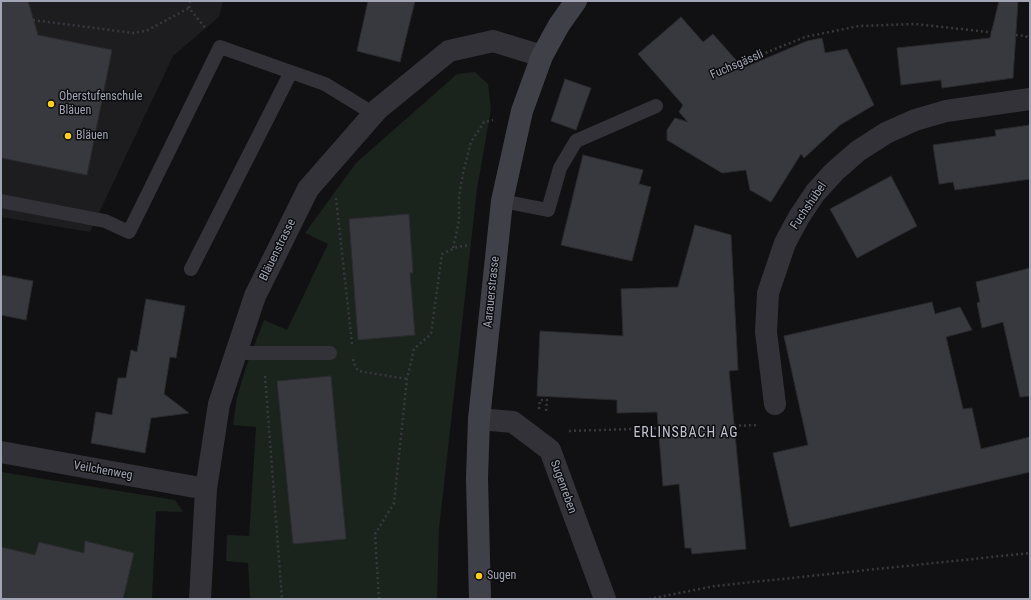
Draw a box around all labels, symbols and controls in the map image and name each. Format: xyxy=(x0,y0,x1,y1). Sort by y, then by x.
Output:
street label: Fuchsgässli xyxy=(708,47,766,83)
place label: Oberstufenschule Bläuen xyxy=(59,90,142,118)
marker: Oberstufenschule Bläuen xyxy=(46,99,56,109)
place label: Bläuen xyxy=(76,129,108,143)
marker: Bläuen xyxy=(63,131,73,141)
street label: Fuchshübel xyxy=(788,180,830,232)
street label: Bläuenstrasse xyxy=(257,217,299,283)
street label: Aarauerstrasse xyxy=(481,256,503,328)
district label: ERLINSBACH AG xyxy=(633,425,739,441)
street label: Sugenreben xyxy=(547,458,579,516)
street label: Veilchenweg xyxy=(72,459,134,483)
place label: Sugen xyxy=(487,569,516,583)
marker: Sugen xyxy=(474,571,484,581)

